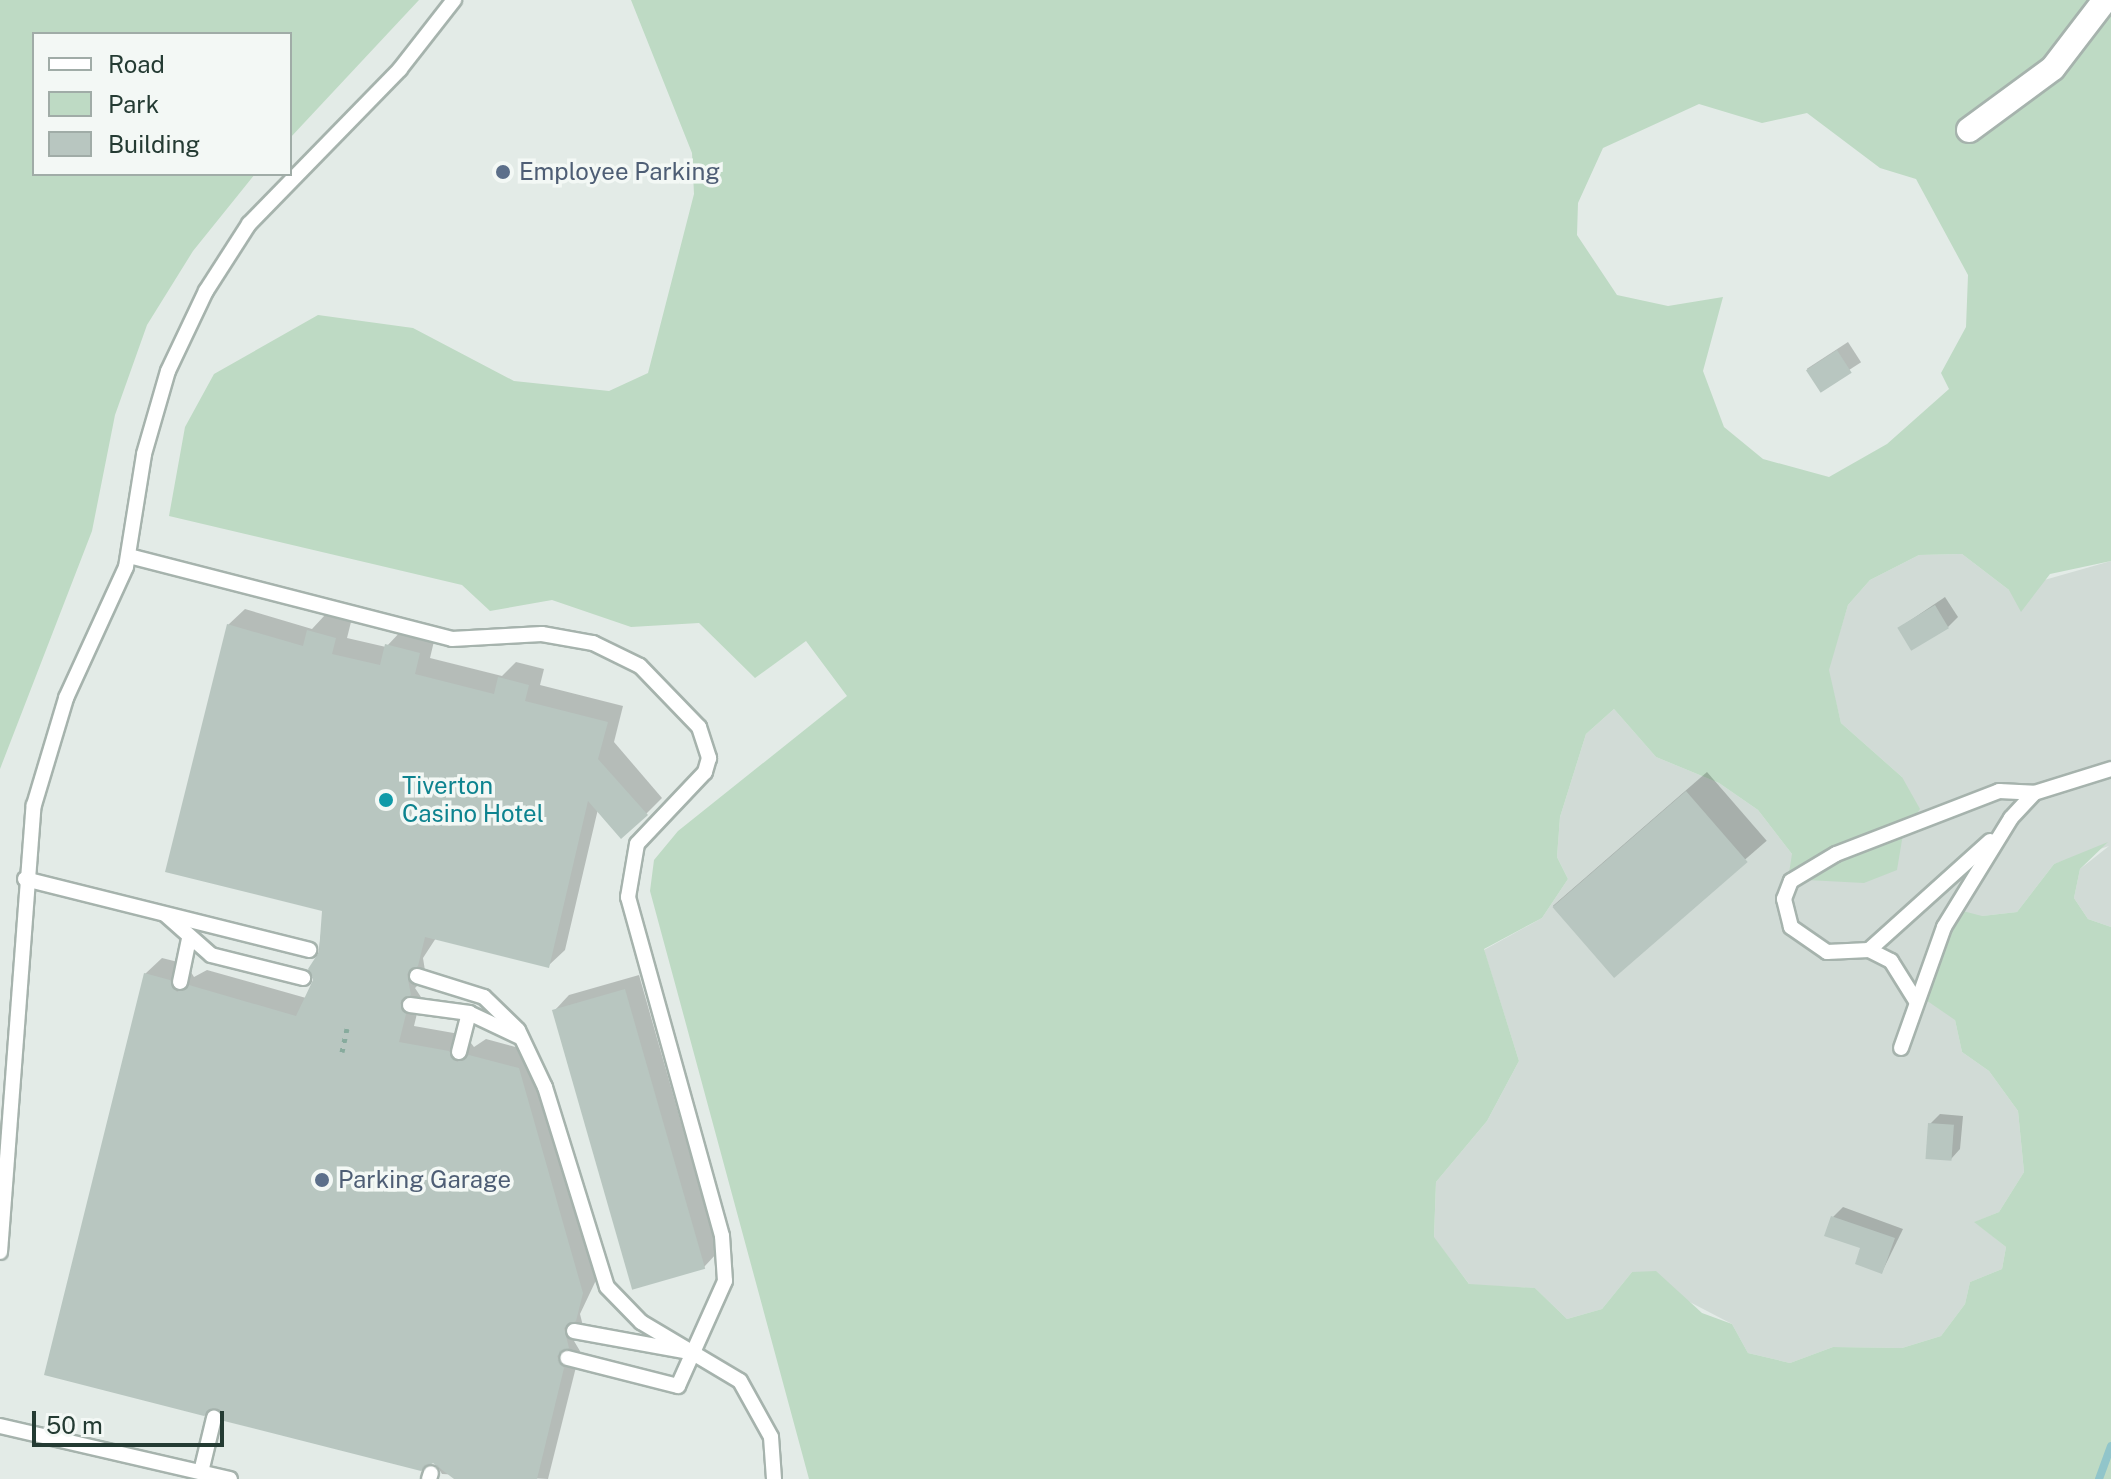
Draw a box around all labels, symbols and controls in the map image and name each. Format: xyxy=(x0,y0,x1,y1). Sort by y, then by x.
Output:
legend xyxy=(32,32,292,176)
text: Road xyxy=(108,50,165,78)
text: Park xyxy=(108,90,159,118)
text: Building xyxy=(108,130,200,158)
place label: Employee Parking xyxy=(519,158,720,186)
marker: Employee Parking xyxy=(494,163,512,181)
place label: Tiverton Casino Hotel xyxy=(402,772,544,828)
marker: Tiverton Casino Hotel xyxy=(377,791,395,809)
place label: Parking Garage xyxy=(338,1166,511,1194)
marker: Parking Garage xyxy=(313,1171,331,1189)
scale bar xyxy=(36,1395,228,1445)
text: 50 m xyxy=(46,1411,103,1439)

